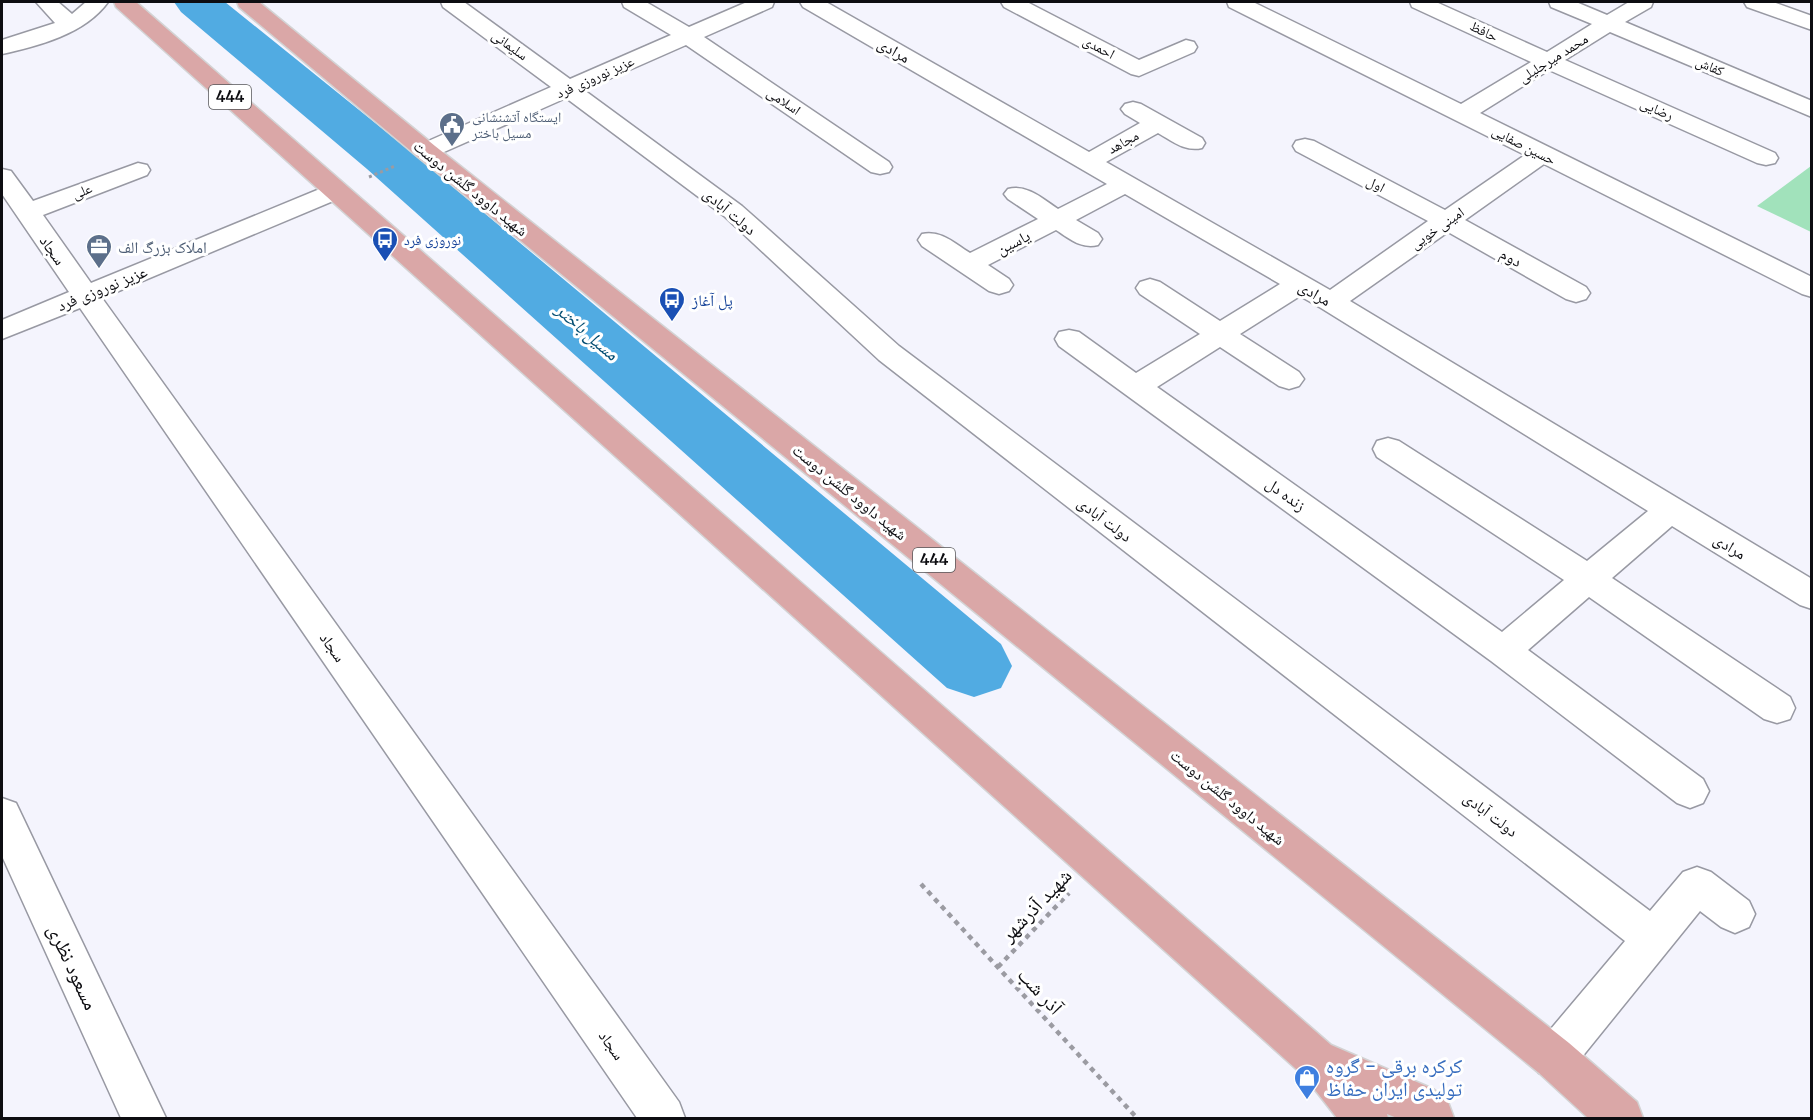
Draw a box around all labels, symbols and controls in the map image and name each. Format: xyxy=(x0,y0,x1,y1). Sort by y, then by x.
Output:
street label: حافظ xyxy=(1467,17,1501,45)
street label: سلیمانی xyxy=(488,26,532,64)
street label: محمد میرجلیلی xyxy=(1515,29,1591,87)
street label: احمدی xyxy=(1080,31,1118,63)
street label: مرادی xyxy=(874,33,914,68)
street label: عزیز نوروزی فرد xyxy=(553,52,637,102)
street label: کفاش xyxy=(1693,52,1727,80)
street label: اسلامی xyxy=(764,83,804,119)
road number: 444 xyxy=(209,85,251,109)
street label: رضایی xyxy=(1638,94,1676,124)
place label: ایستگاه آتشنشانی مسیل باختر xyxy=(471,108,561,142)
public building icon: ایستگاه آتشنشانی مسیل باختر xyxy=(437,110,467,148)
street label: حسین صفایی xyxy=(1489,121,1559,169)
street label: مجاهد xyxy=(1104,126,1142,158)
street label: شهید داوود گلشن دوست xyxy=(409,136,532,241)
street label: اول xyxy=(1364,172,1388,196)
street label: علی xyxy=(69,179,95,203)
street label: دولت آبادی xyxy=(699,183,761,240)
street label: امینی خویی xyxy=(1407,203,1467,253)
bus stop icon: نوروزی فرد xyxy=(370,225,400,263)
street label: یاسین xyxy=(993,225,1034,260)
street label: سجاد xyxy=(36,231,70,269)
place label: نوروزی فرد xyxy=(404,231,461,249)
office icon: املاک بزرگ الف xyxy=(84,232,114,270)
place label: املاک بزرگ الف xyxy=(118,237,207,257)
street label: دوم xyxy=(1496,243,1525,272)
street label: عزیز نوروزی فرد xyxy=(54,261,150,316)
street label: مرادی xyxy=(1295,276,1335,311)
bus stop icon: پل آغاز xyxy=(657,285,687,323)
place label: پل آغاز xyxy=(691,290,733,311)
water label: مسیل باختر xyxy=(550,297,624,366)
street label: شهید داوود گلشن دوست xyxy=(788,440,911,545)
street label: زنده دل xyxy=(1261,473,1310,516)
street label: دولت آبادی xyxy=(1073,492,1136,547)
street label: مرادی xyxy=(1710,529,1750,564)
road number: 444 xyxy=(913,548,955,572)
street label: سجاد xyxy=(316,628,350,666)
street label: شهید داوود گلشن دوست xyxy=(1166,745,1289,850)
street label: دولت آبادی xyxy=(1459,787,1522,842)
street label: شهید آذرشهر xyxy=(994,863,1077,947)
street label: مسعود نظری xyxy=(43,920,104,1014)
street label: آذر شب xyxy=(1012,962,1069,1020)
street label: سجاد xyxy=(595,1026,629,1064)
place label: کرکره برقی - گروه تولیدی ایران حفاظ xyxy=(1326,1053,1462,1101)
shop icon: کرکره برقی - گروه تولیدی ایران حفاظ xyxy=(1292,1063,1322,1101)

